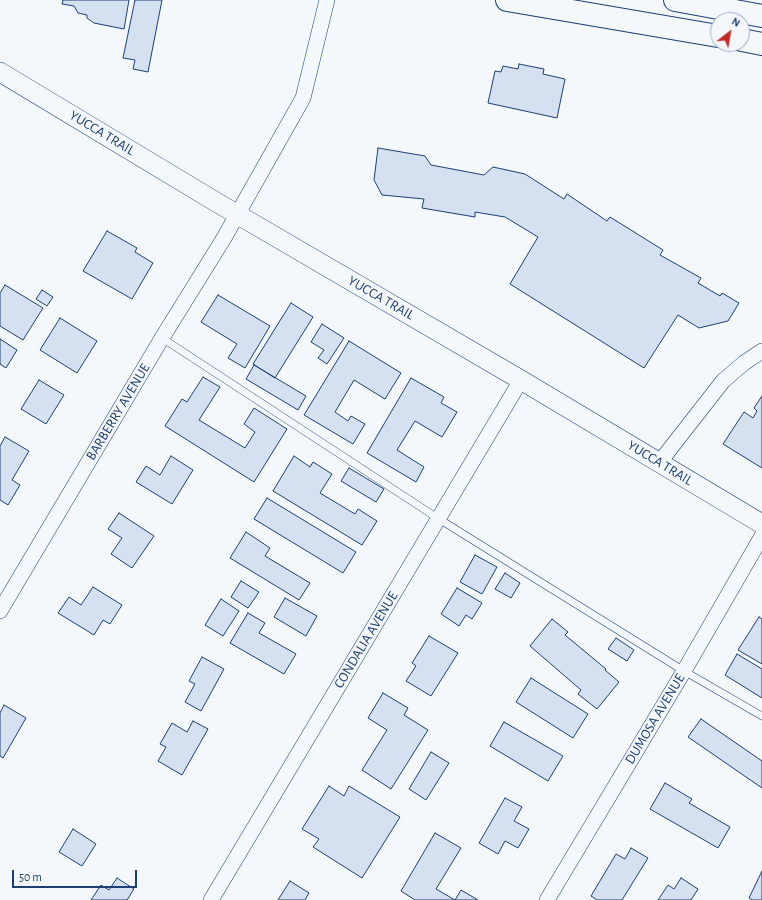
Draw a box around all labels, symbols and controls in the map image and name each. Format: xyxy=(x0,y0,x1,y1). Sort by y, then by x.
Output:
north arrow xyxy=(710,12,750,52)
text: N xyxy=(730,15,742,29)
street label: YUCCA TRAIL xyxy=(66,107,138,159)
street label: YUCCA TRAIL xyxy=(345,272,417,324)
street label: BARBERRY AVENUE xyxy=(82,361,154,463)
street label: YUCCA TRAIL xyxy=(624,437,696,489)
street label: CONDALIA AVENUE xyxy=(330,588,402,692)
street label: DUMOSA AVENUE xyxy=(621,671,689,767)
scale bar xyxy=(14,862,139,888)
text: 50 m xyxy=(19,871,42,883)

